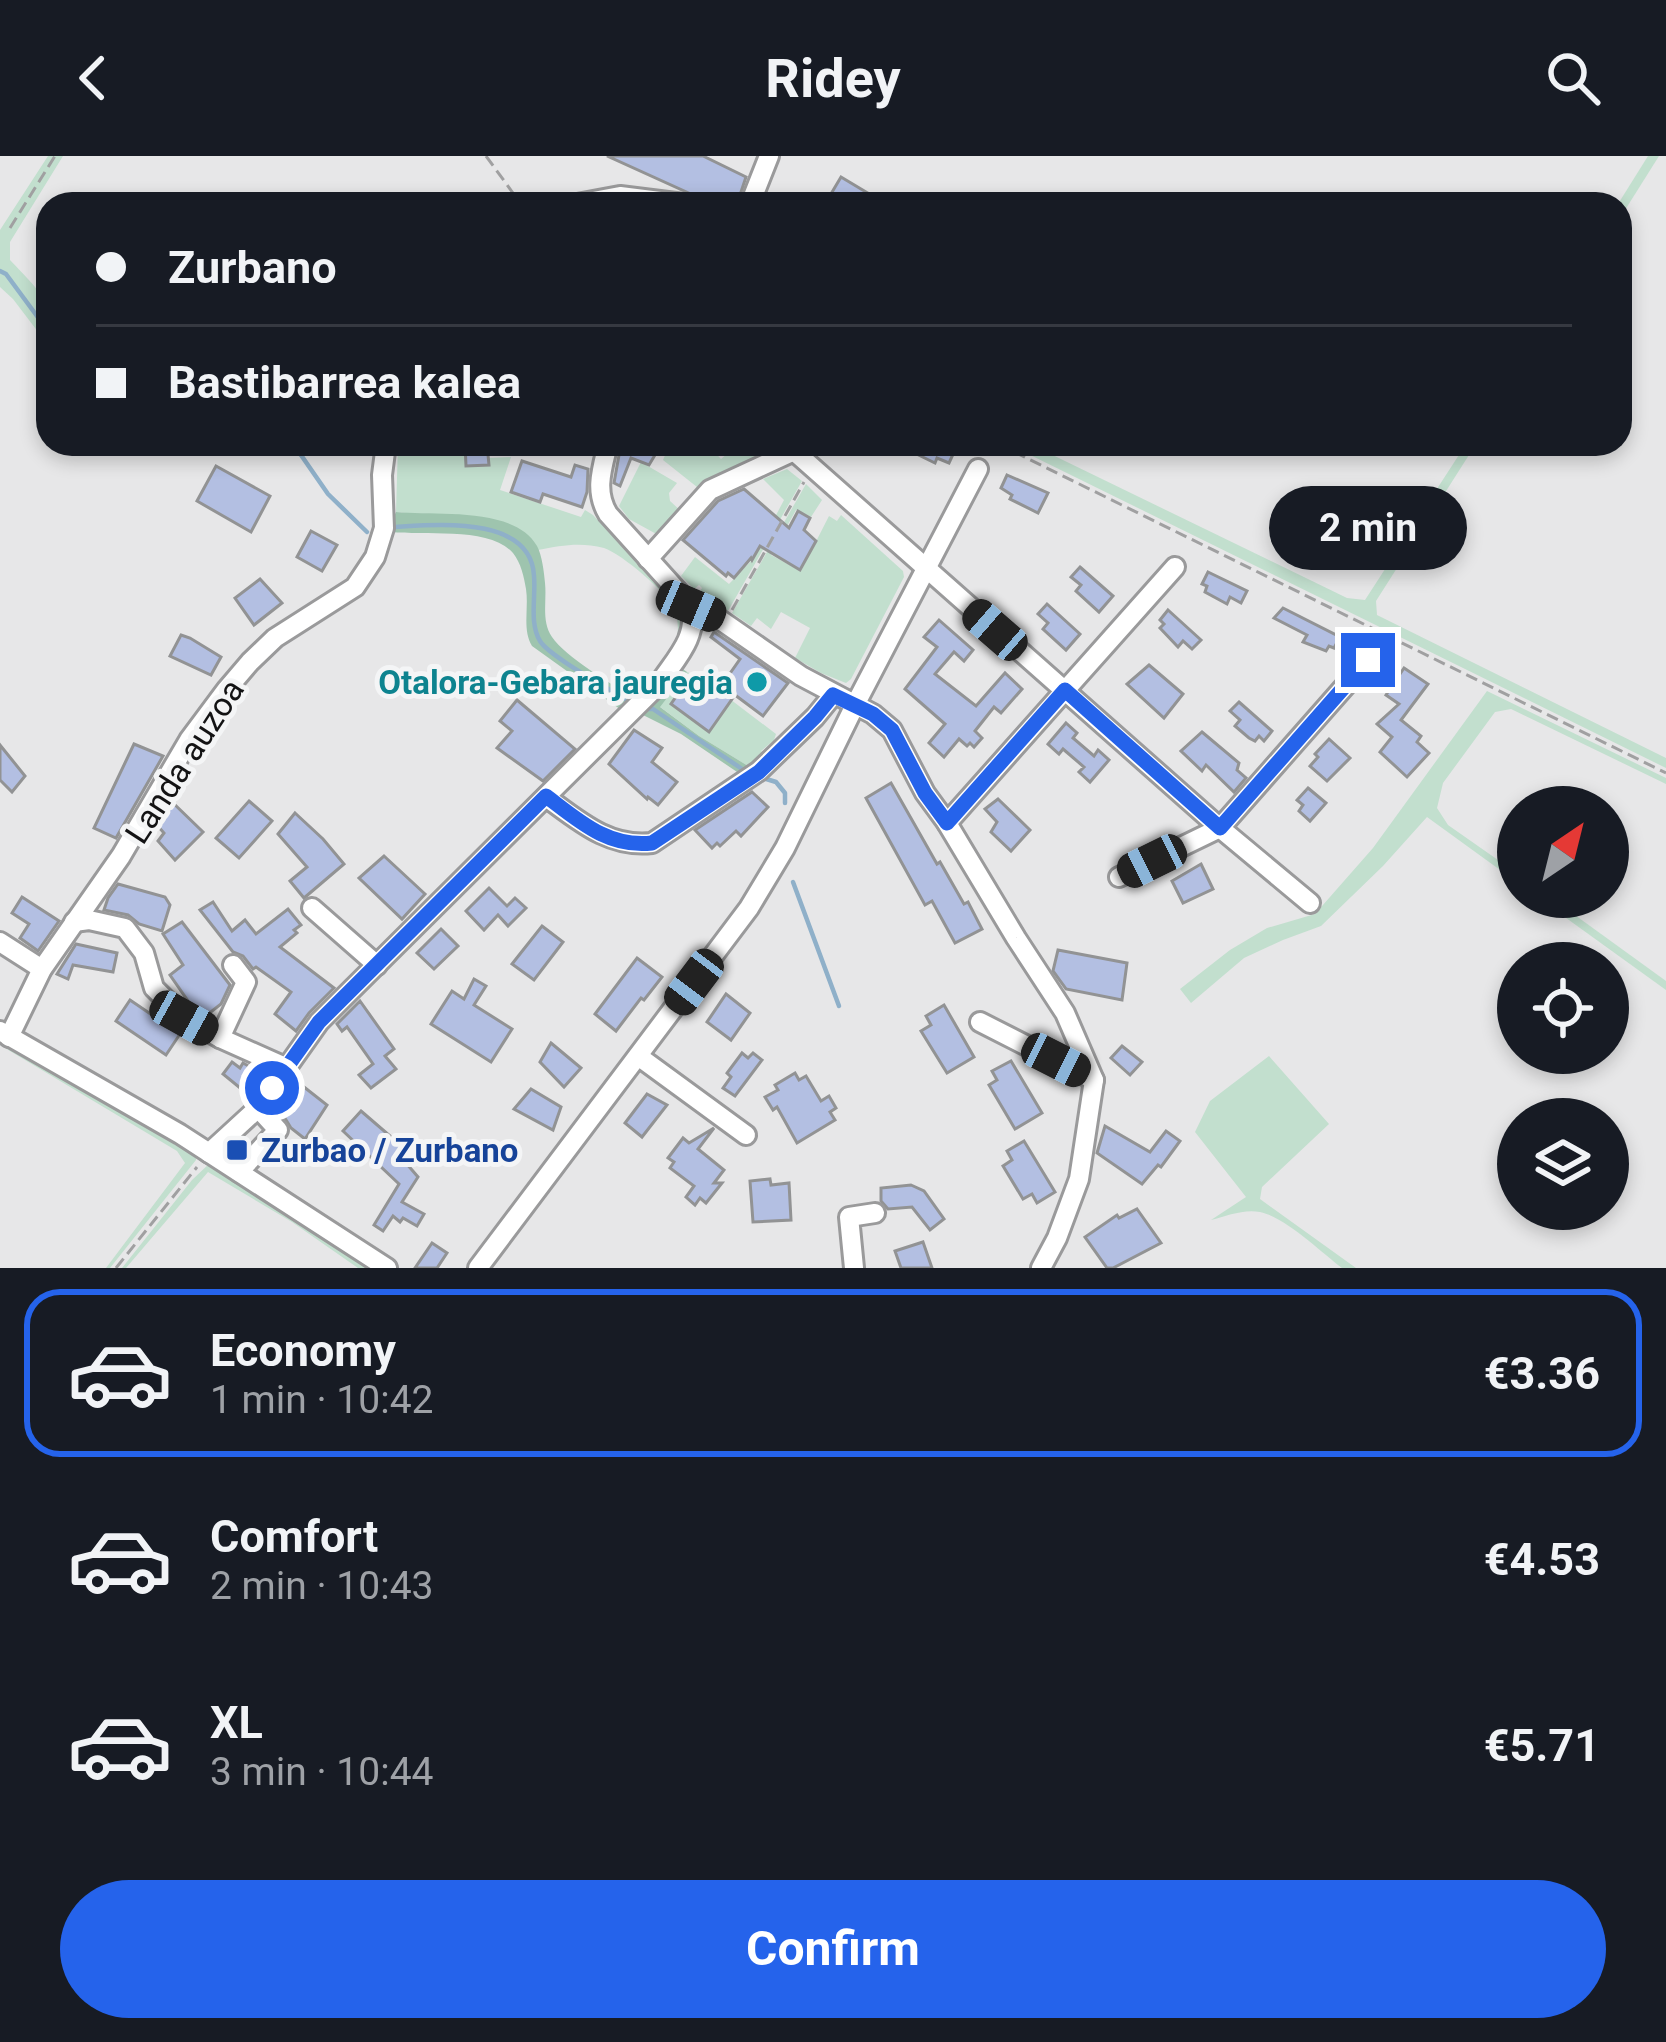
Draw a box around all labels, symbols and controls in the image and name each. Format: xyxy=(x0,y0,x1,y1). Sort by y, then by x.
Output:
icon: back xyxy=(60,45,126,111)
icon: search xyxy=(1540,45,1606,111)
text: Ridey xyxy=(765,47,901,110)
text: Zurbano xyxy=(168,241,337,294)
text: Bastibarrea kalea xyxy=(168,356,521,409)
callout: 2 min xyxy=(1269,486,1467,570)
text: 2 min xyxy=(1319,505,1417,551)
car xyxy=(651,575,731,637)
car xyxy=(956,593,1034,667)
route end xyxy=(1341,633,1395,687)
place label: Otalora-Gebara jauregia xyxy=(378,663,733,702)
marker: Otalora-Gebara jauregia xyxy=(744,669,770,695)
street label: Landa auzoa xyxy=(117,672,252,851)
north arrow xyxy=(1497,786,1629,918)
map controls xyxy=(1497,786,1629,1230)
car xyxy=(1112,829,1192,893)
car xyxy=(658,942,730,1022)
button: locate xyxy=(1497,942,1629,1074)
car xyxy=(144,985,224,1051)
car xyxy=(1016,1028,1096,1092)
route start xyxy=(245,1061,299,1115)
button: layers xyxy=(1497,1098,1629,1230)
place label: Zurbao / Zurbano xyxy=(261,1131,518,1170)
marker: Zurbao / Zurbano xyxy=(224,1137,250,1163)
icon: car xyxy=(66,1319,174,1427)
text: Economy xyxy=(210,1324,396,1377)
text: €3.36 xyxy=(1484,1347,1600,1400)
text: 1 min · 10:42 xyxy=(210,1377,433,1423)
icon: car xyxy=(66,1505,174,1613)
text: Comfort xyxy=(210,1510,378,1563)
text: €4.53 xyxy=(1484,1533,1600,1586)
text: 2 min · 10:43 xyxy=(210,1563,433,1609)
icon: car xyxy=(66,1691,174,1799)
text: XL xyxy=(210,1696,263,1749)
text: €5.71 xyxy=(1484,1719,1600,1772)
text: 3 min · 10:44 xyxy=(210,1749,433,1795)
button: Confirm xyxy=(60,1880,1606,2018)

